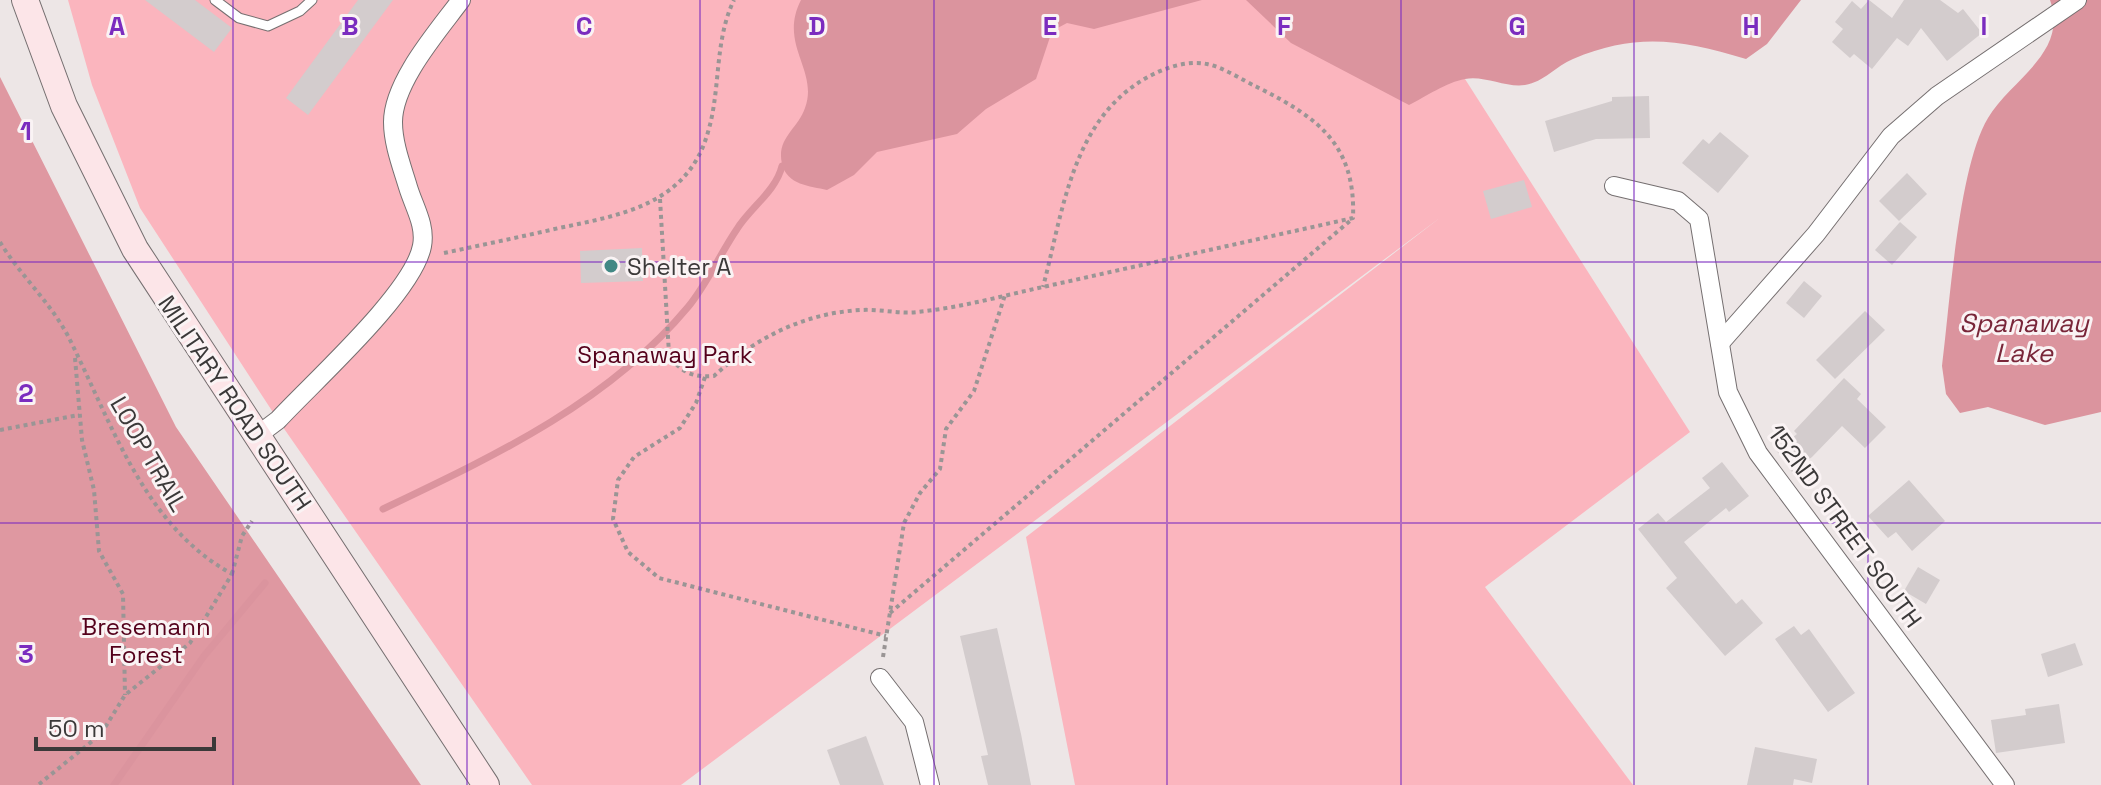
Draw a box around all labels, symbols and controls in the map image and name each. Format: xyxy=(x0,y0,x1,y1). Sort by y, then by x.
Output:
text: A xyxy=(109,9,126,43)
text: B xyxy=(341,9,359,43)
text: C xyxy=(576,9,592,43)
text: D xyxy=(808,9,826,43)
text: E xyxy=(1043,9,1057,43)
text: F xyxy=(1277,9,1291,43)
text: G xyxy=(1508,9,1526,43)
text: H xyxy=(1742,9,1760,43)
text: I xyxy=(1981,9,1987,43)
text: 1 xyxy=(20,114,32,148)
place label: Shelter A xyxy=(627,251,731,282)
marker: Shelter A xyxy=(602,257,620,275)
street label: MILITARY ROAD SOUTH xyxy=(151,289,319,517)
water label: Spanaway Lake xyxy=(1959,306,2090,370)
park label: Spanaway Park xyxy=(577,339,753,370)
text: 2 xyxy=(18,376,34,410)
street label: LOOP TRAIL xyxy=(104,391,194,517)
street label: 152ND STREET SOUTH xyxy=(1761,419,1929,633)
park label: Bresemann Forest xyxy=(81,611,211,670)
text: 3 xyxy=(18,637,34,671)
scale bar xyxy=(36,701,214,751)
text: 50 m xyxy=(48,713,105,744)

